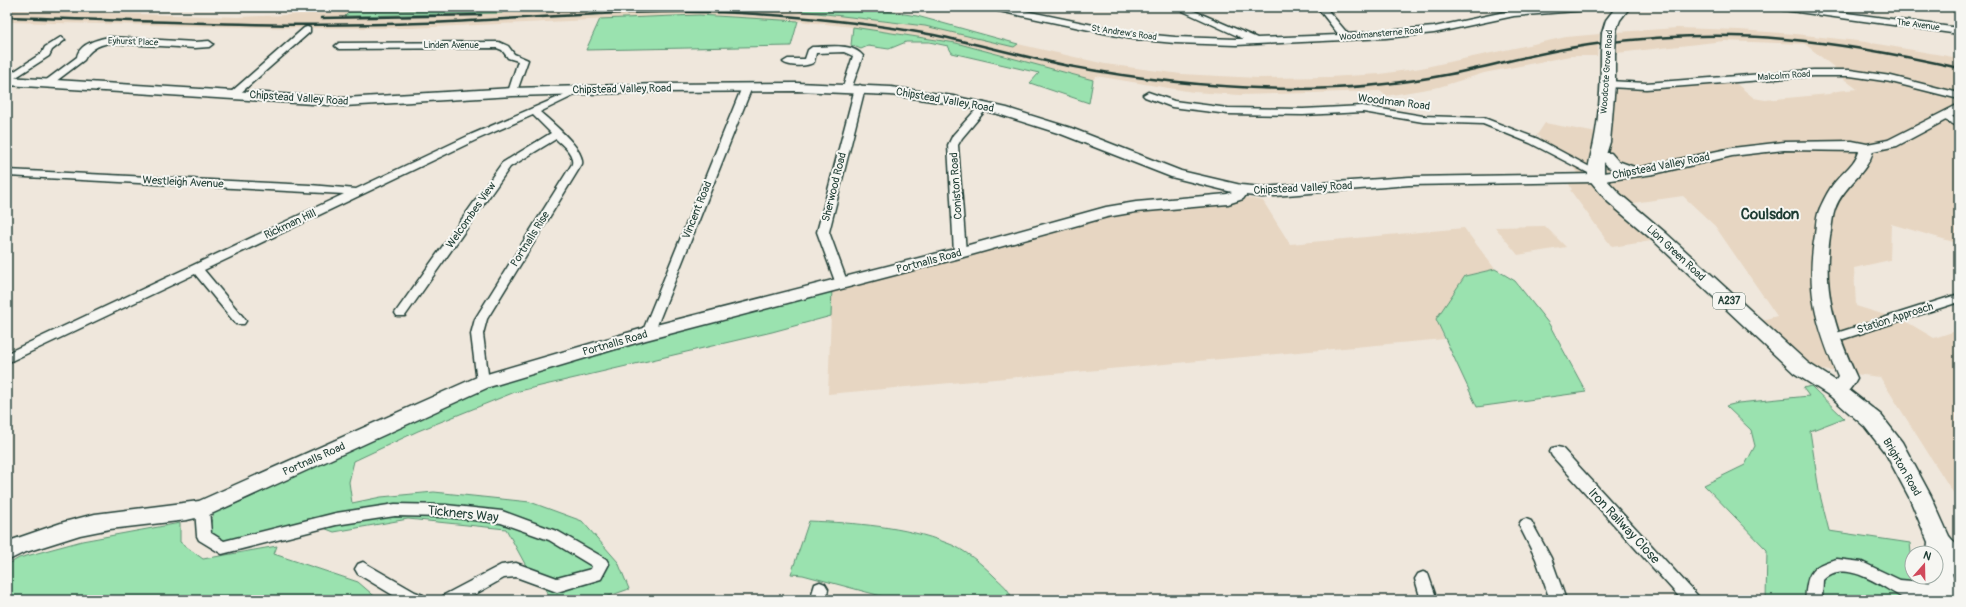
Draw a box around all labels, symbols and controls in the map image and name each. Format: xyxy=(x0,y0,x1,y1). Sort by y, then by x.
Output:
street label: The Avenue xyxy=(1896,17,1941,34)
street label: St Andrew's Road xyxy=(1090,23,1158,43)
street label: Woodmansterne Road xyxy=(1339,25,1423,43)
street label: Woodcote Grove Road xyxy=(1599,30,1615,114)
street label: Eyhurst Place xyxy=(108,36,159,48)
street label: Linden Avenue xyxy=(423,40,479,51)
street label: Malcolm Road xyxy=(1757,69,1811,83)
street label: Chipstead Valley Road xyxy=(572,82,672,96)
street label: Chipstead Valley Road xyxy=(895,85,995,115)
street label: Chipstead Valley Road xyxy=(249,88,349,108)
street label: Woodman Road xyxy=(1357,91,1431,113)
street label: Chipstead Valley Road xyxy=(1611,150,1711,182)
street label: Sherwood Road xyxy=(819,151,849,223)
street label: Coniston Road xyxy=(947,152,965,220)
street label: Westleigh Avenue xyxy=(142,173,224,191)
street label: Welcombes View xyxy=(443,179,499,251)
street label: Vincent Road xyxy=(680,179,714,241)
street label: Chipstead Valley Road xyxy=(1253,179,1353,197)
district label: Coulsdon xyxy=(1741,205,1800,224)
street label: Rickman Hill xyxy=(262,206,318,242)
street label: Portnalls Rise xyxy=(508,208,552,269)
street label: Lion Green Road xyxy=(1644,222,1708,284)
street label: Portnalls Road xyxy=(895,246,963,276)
road number: A237 xyxy=(1713,293,1745,309)
street label: Station Approach xyxy=(1855,300,1935,336)
street label: Portnalls Road xyxy=(581,328,649,358)
street label: Brighton Road xyxy=(1880,436,1924,498)
street label: Portnalls Road xyxy=(281,439,347,479)
street label: Iron Railway Close xyxy=(1585,485,1664,568)
street label: Tickners Way xyxy=(427,502,500,526)
north arrow xyxy=(1904,545,1944,585)
text: N xyxy=(1922,549,1933,564)

